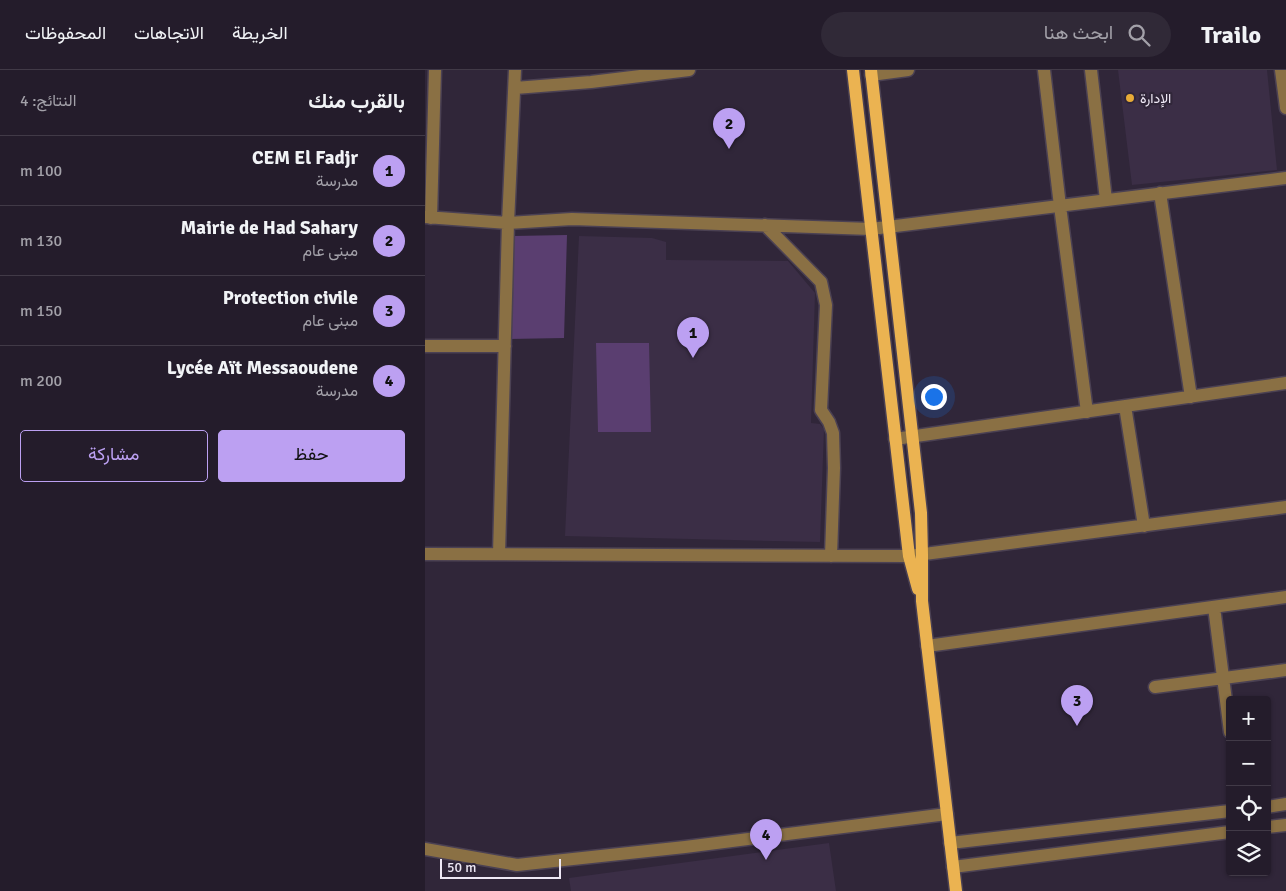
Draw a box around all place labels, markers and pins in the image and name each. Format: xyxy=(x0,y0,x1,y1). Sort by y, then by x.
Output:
place label: الإدارة xyxy=(1140,90,1171,108)
marker: الإدارة xyxy=(1124,92,1136,104)
pin: 2 xyxy=(713,108,745,149)
pin: 1 xyxy=(677,317,709,358)
pin: 3 xyxy=(1061,685,1093,726)
pin: 4 xyxy=(750,819,782,860)

